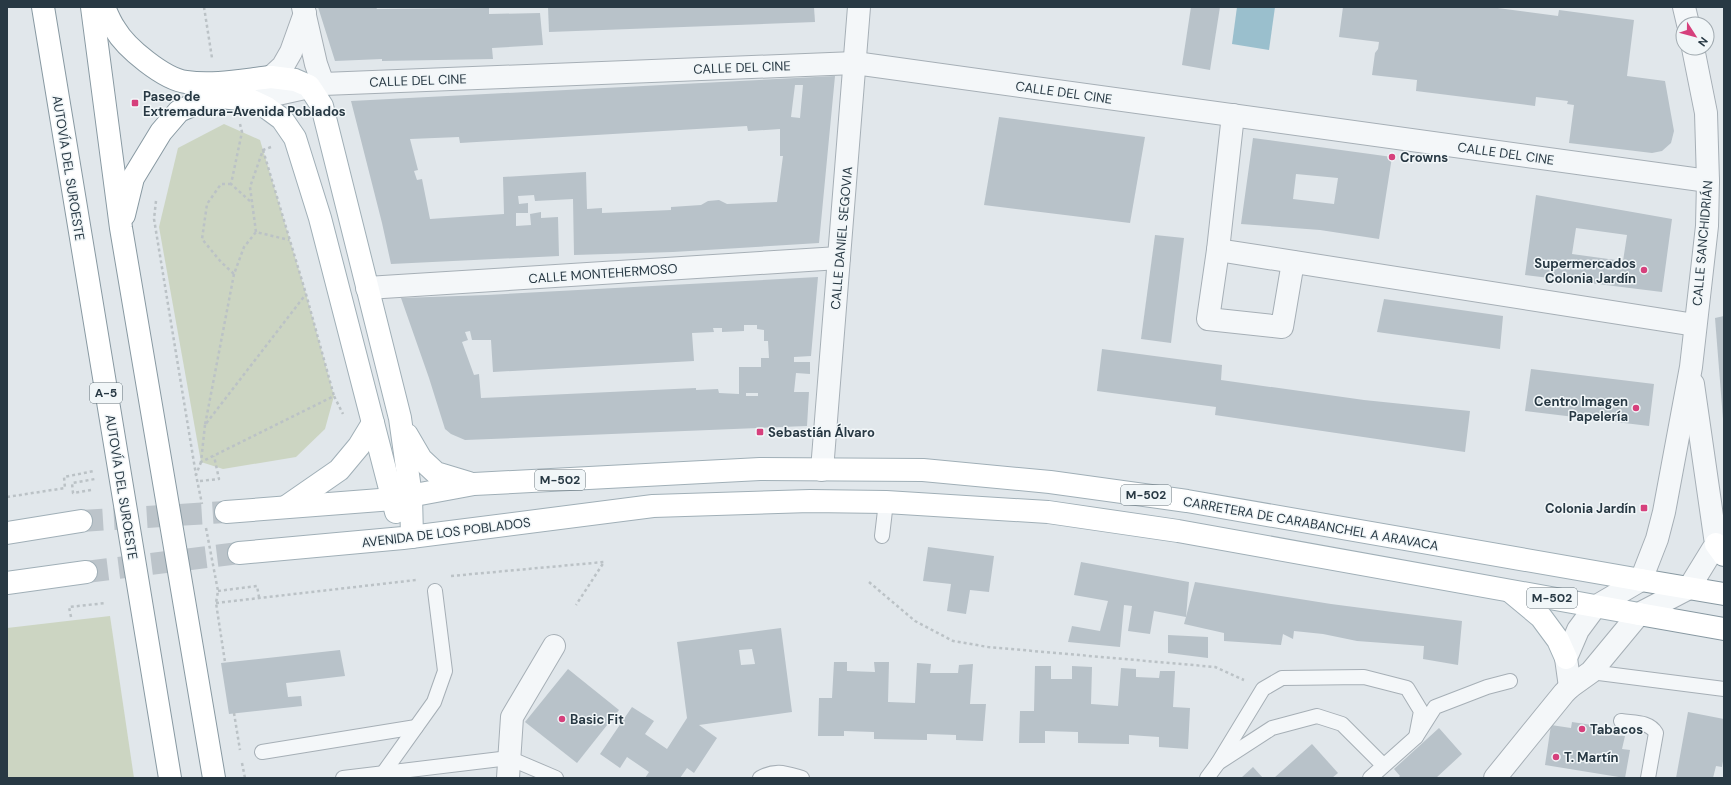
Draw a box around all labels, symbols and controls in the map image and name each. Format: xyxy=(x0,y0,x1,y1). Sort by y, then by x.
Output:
north arrow xyxy=(1675,16,1715,56)
text: N xyxy=(1695,35,1711,49)
street label: CALLE DEL CINE xyxy=(693,57,791,78)
street label: CALLE DEL CINE xyxy=(369,70,467,91)
street label: CALLE DEL CINE xyxy=(1014,77,1113,108)
place label: Paseo de Extremadura-Avenida Poblados xyxy=(143,88,346,120)
street label: AUTOVÍA DEL SUROESTE xyxy=(49,94,89,242)
marker: Paseo de Extremadura-Avenida Poblados xyxy=(130,98,140,108)
street label: CALLE DEL CINE xyxy=(1456,138,1555,169)
place label: Crowns xyxy=(1400,149,1448,166)
marker: Crowns xyxy=(1387,152,1397,162)
street label: CALLE DANIEL SEGOVIA xyxy=(827,165,856,310)
street label: CALLE SANCHIDRIÁN xyxy=(1688,179,1716,307)
place label: Supermercados Colonia Jardín xyxy=(1534,255,1636,287)
street label: CALLE MONTEHERMOSO xyxy=(528,260,678,287)
marker: Supermercados Colonia Jardín xyxy=(1639,265,1649,275)
road number: A-5 xyxy=(90,383,122,403)
place label: Centro Imagen Papelería xyxy=(1534,393,1628,425)
marker: Centro Imagen Papelería xyxy=(1631,403,1641,413)
street label: AUTOVÍA DEL SUROESTE xyxy=(102,413,142,561)
place label: Sebastián Álvaro xyxy=(768,423,875,441)
marker: Sebastián Álvaro xyxy=(755,427,765,437)
road number: M-502 xyxy=(535,470,585,490)
road number: M-502 xyxy=(1121,485,1171,505)
street label: CARRETERA DE CARABANCHEL A ARAVACA xyxy=(1182,493,1440,554)
place label: Colonia Jardín xyxy=(1545,500,1636,517)
marker: Colonia Jardín xyxy=(1639,503,1649,513)
street label: AVENIDA DE LOS POBLADOS xyxy=(361,514,532,551)
road number: M-502 xyxy=(1527,588,1577,608)
place label: Basic Fit xyxy=(570,711,624,728)
marker: Basic Fit xyxy=(557,714,567,724)
place label: Tabacos xyxy=(1590,721,1643,738)
marker: Tabacos xyxy=(1577,724,1587,734)
place label: T. Martín xyxy=(1564,749,1619,766)
marker: T. Martín xyxy=(1551,752,1561,762)

